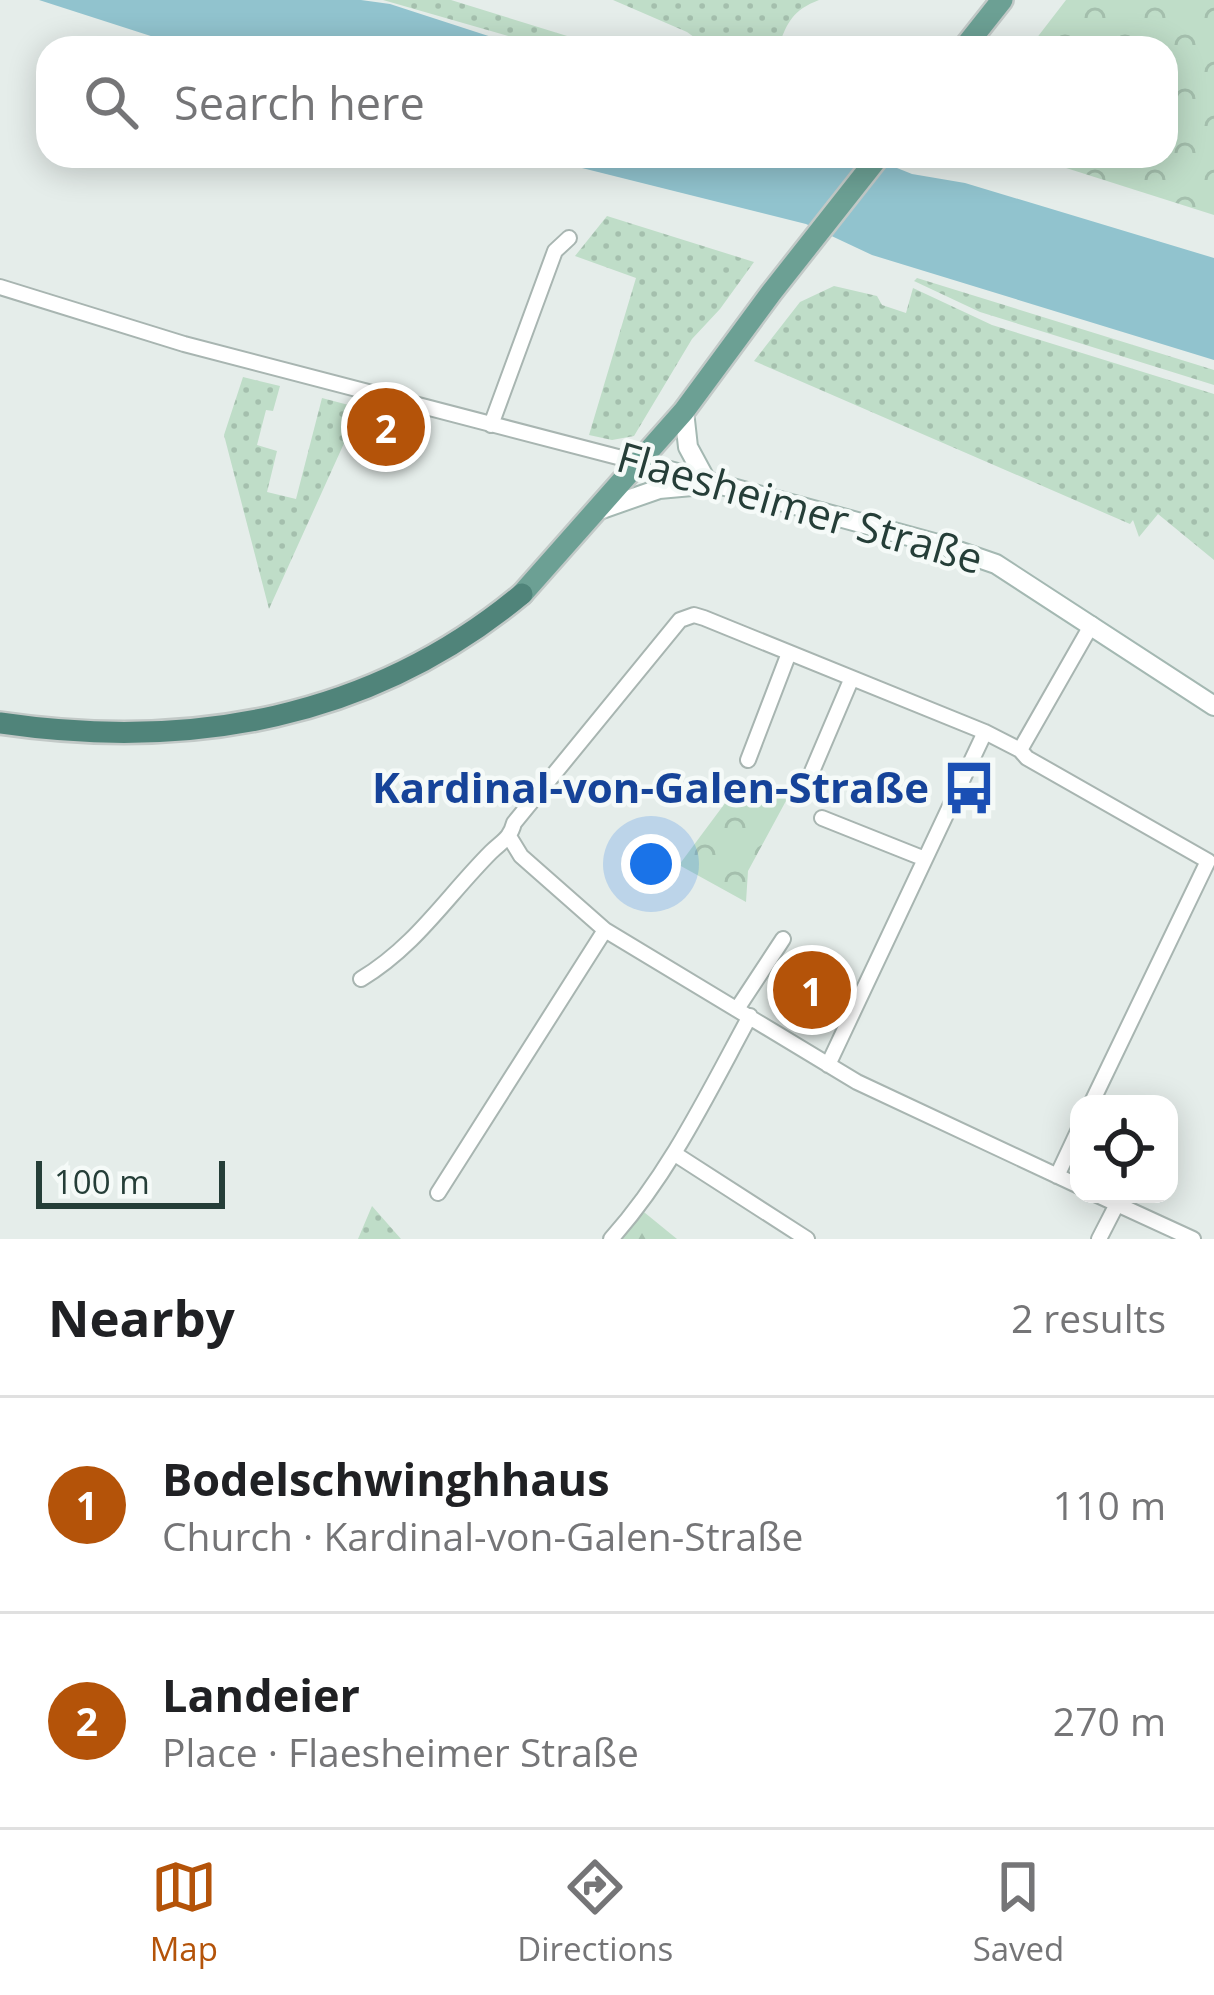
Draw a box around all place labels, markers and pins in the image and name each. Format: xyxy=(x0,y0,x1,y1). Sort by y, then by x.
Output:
pin: 2 xyxy=(347,382,425,472)
place label: Kardinal-von-Galen-Straße xyxy=(372,758,929,815)
bus stop icon: Kardinal-von-Galen-Straße xyxy=(940,759,998,817)
pin: 1 xyxy=(773,945,851,1035)

